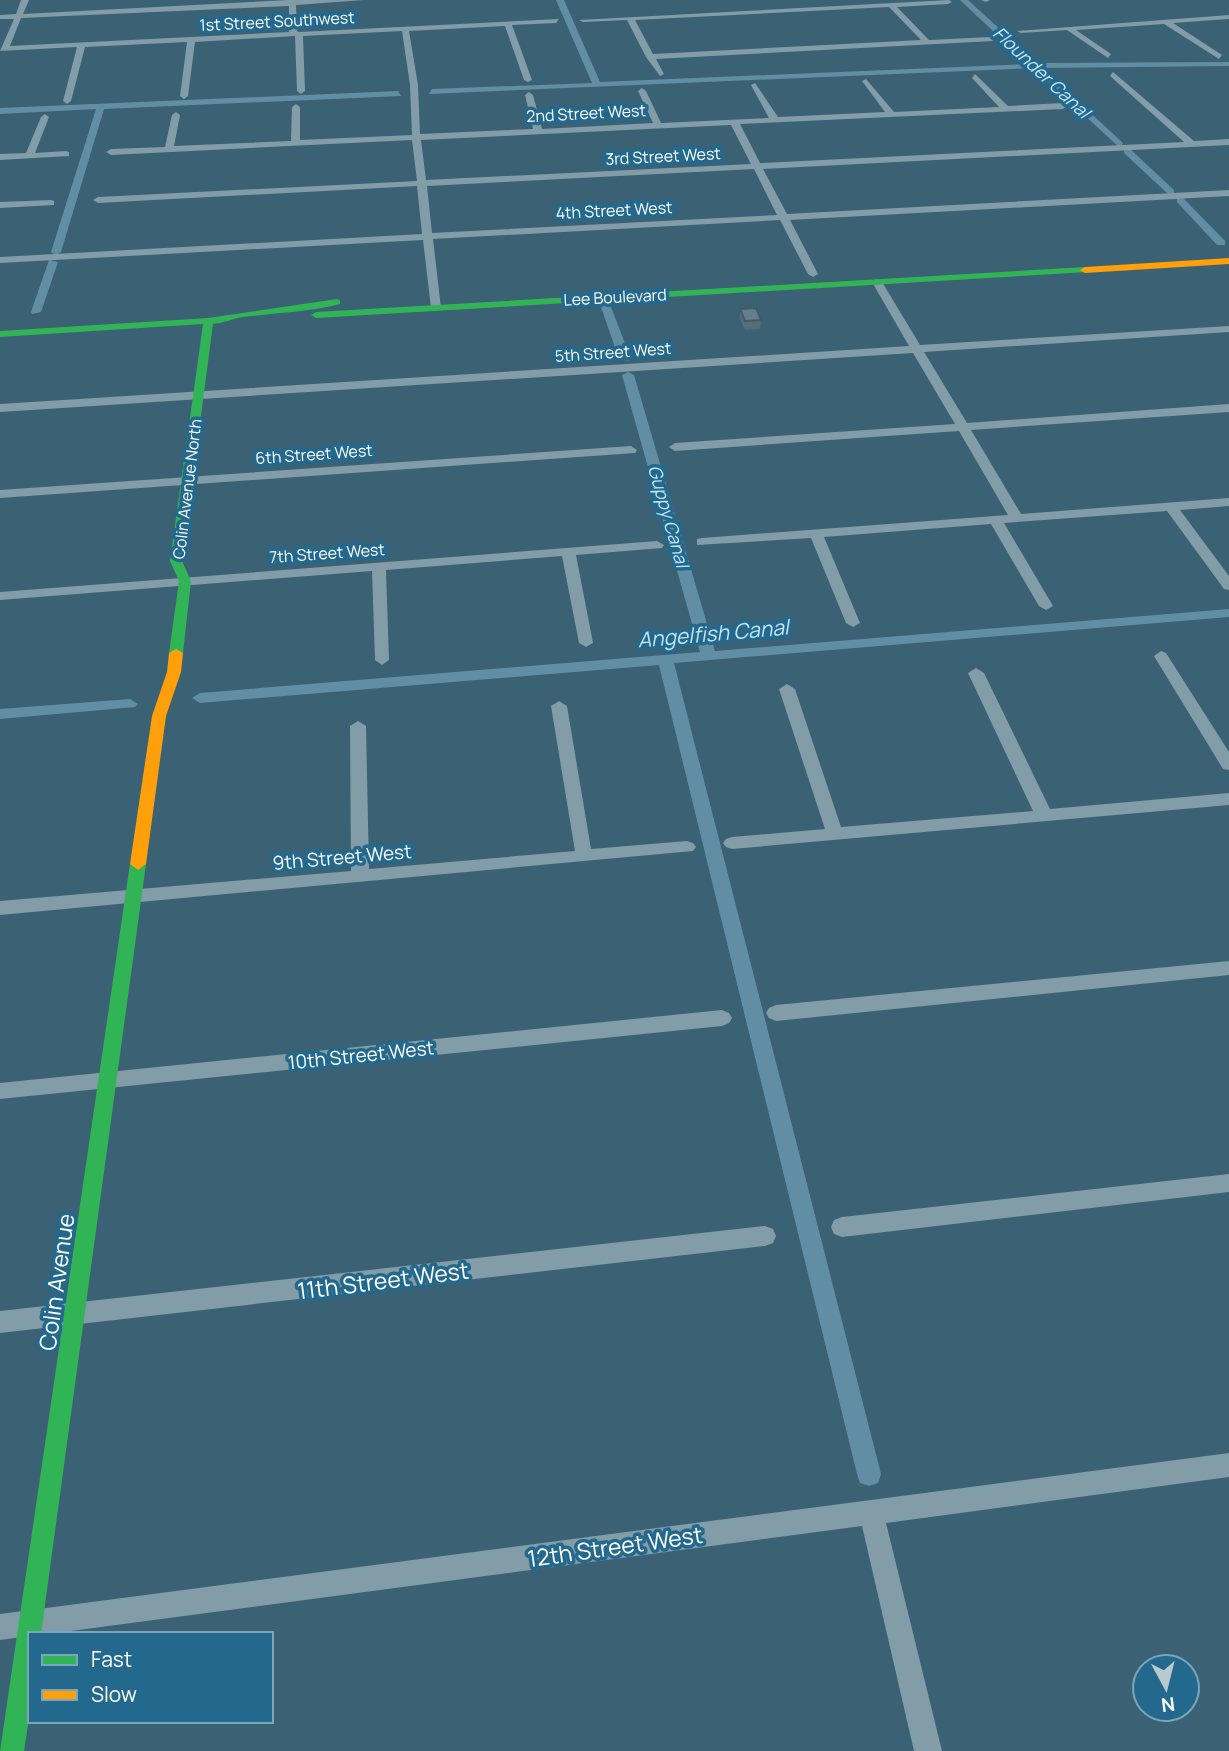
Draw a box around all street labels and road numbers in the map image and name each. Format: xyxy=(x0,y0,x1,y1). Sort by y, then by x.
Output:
street label: 1st Street Southwest xyxy=(199,6,355,36)
street label: 2nd Street West xyxy=(526,99,646,127)
street label: 3rd Street West xyxy=(605,142,721,170)
street label: 4th Street West xyxy=(555,196,673,224)
street label: Lee Boulevard xyxy=(563,283,667,311)
street label: 5th Street West xyxy=(554,337,672,367)
street label: Colin Avenue North xyxy=(167,418,207,560)
street label: 6th Street West xyxy=(255,439,373,469)
street label: 7th Street West xyxy=(269,538,385,568)
street label: 9th Street West xyxy=(271,838,413,876)
street label: 10th Street West xyxy=(287,1034,435,1076)
street label: Colin Avenue xyxy=(31,1212,81,1352)
street label: 11th Street West xyxy=(295,1254,471,1306)
street label: 12th Street West xyxy=(525,1518,705,1574)

